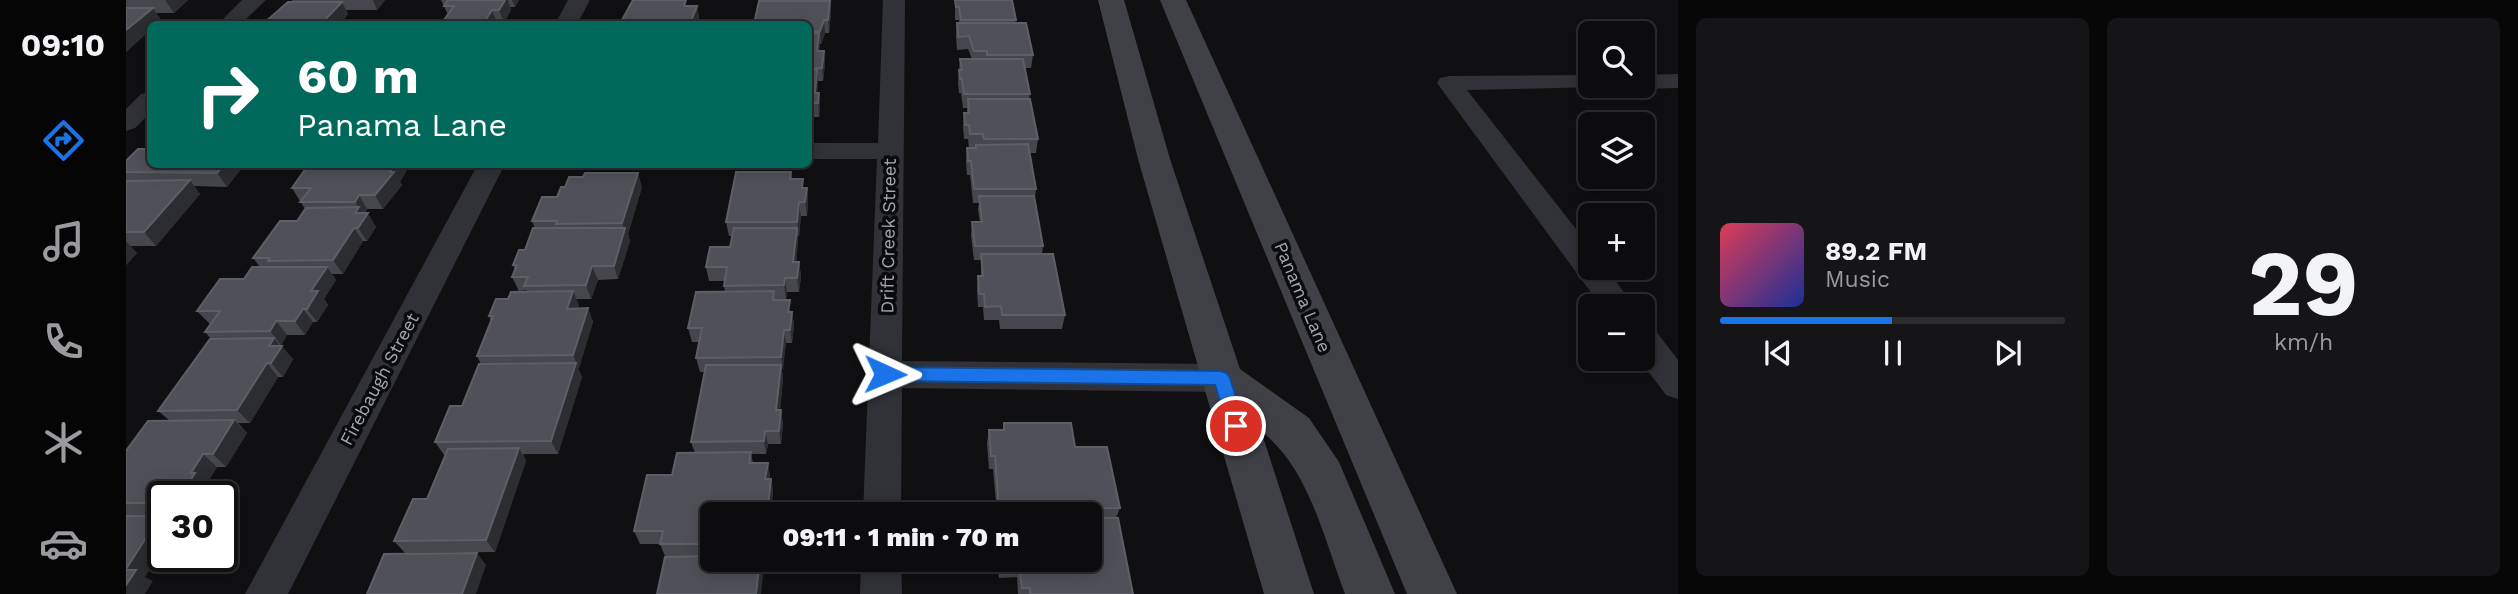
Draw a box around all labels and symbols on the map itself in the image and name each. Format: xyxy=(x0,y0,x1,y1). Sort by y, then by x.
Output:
street label: Drift Creek Street xyxy=(876,158,900,314)
street label: Panama Lane xyxy=(1270,239,1336,355)
street label: Firebaugh Street xyxy=(335,309,423,449)
position arrow xyxy=(848,337,922,411)
pin xyxy=(1206,396,1266,456)
speed limit sign: 30 xyxy=(147,481,238,572)

